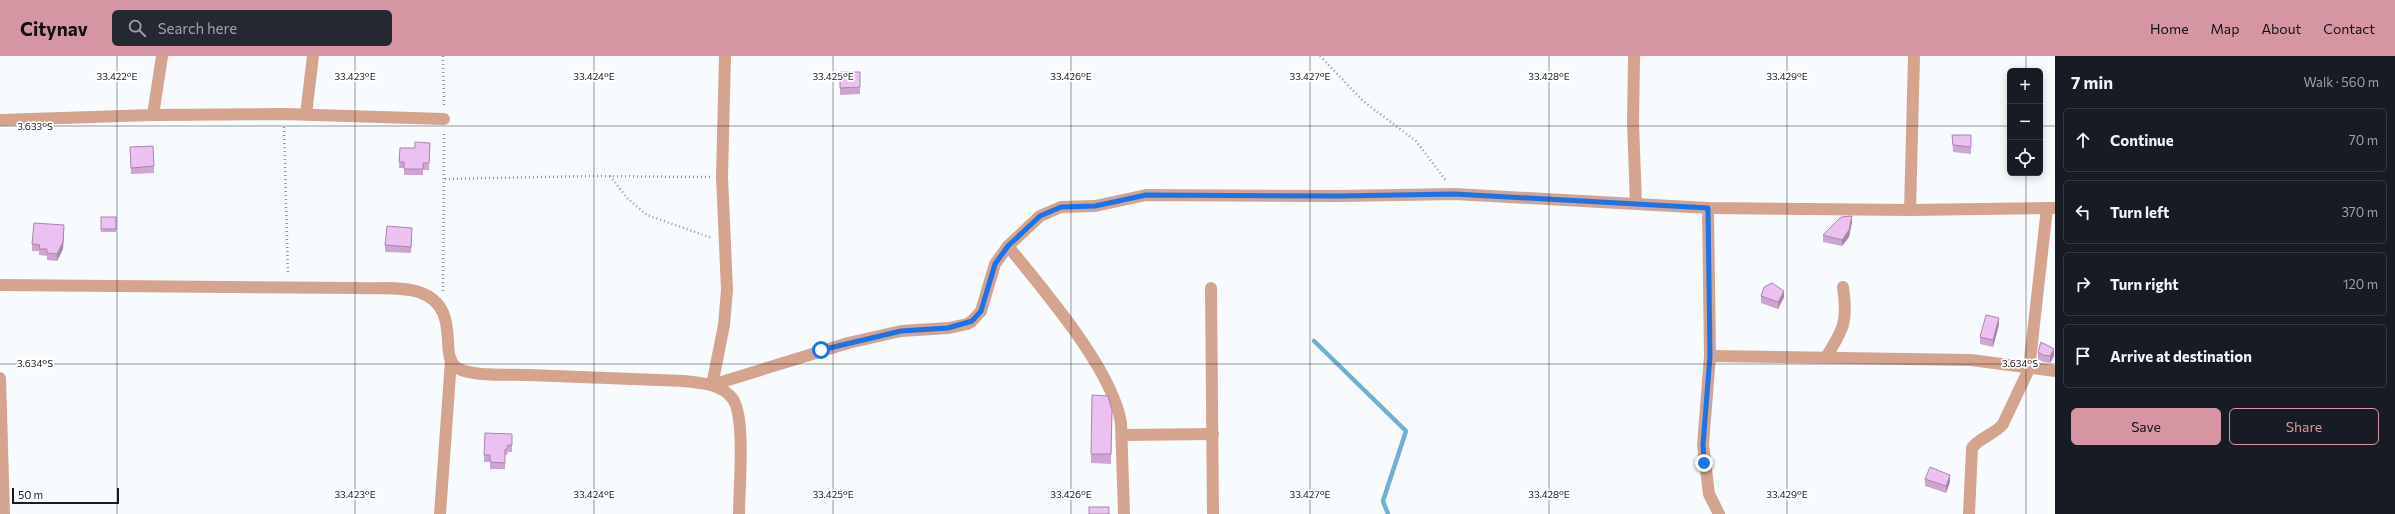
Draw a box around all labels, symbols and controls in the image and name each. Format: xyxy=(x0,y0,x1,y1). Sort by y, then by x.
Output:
search box xyxy=(112,10,392,46)
text: Citynav xyxy=(20,17,88,40)
icon: search xyxy=(126,17,148,39)
text: Search here xyxy=(158,19,237,37)
text: Home xyxy=(2150,20,2189,37)
text: Map xyxy=(2211,20,2239,37)
text: About xyxy=(2261,20,2301,37)
text: Contact xyxy=(2323,20,2375,37)
map controls xyxy=(2007,68,2043,176)
button: + xyxy=(2007,68,2043,104)
text: 33.422°E xyxy=(96,70,138,82)
text: 33.423°E xyxy=(334,70,376,82)
text: 33.424°E xyxy=(573,70,615,82)
text: 33.425°E xyxy=(812,70,854,82)
text: 33.426°E xyxy=(1050,70,1092,82)
text: 33.427°E xyxy=(1290,70,1330,82)
text: 33.428°E xyxy=(1528,70,1570,82)
text: 33.429°E xyxy=(1766,70,1808,82)
text: 7 min xyxy=(2071,72,2113,93)
text: Walk · 560 m xyxy=(2304,74,2379,90)
button: − xyxy=(2007,104,2043,140)
text: 3.633°S xyxy=(17,120,53,132)
icon: ahead xyxy=(2072,129,2094,151)
text: Continue xyxy=(2110,131,2174,149)
text: 70 m xyxy=(2349,132,2378,148)
button: locate xyxy=(2007,140,2043,176)
icon: left xyxy=(2072,201,2094,223)
text: Turn left xyxy=(2110,203,2169,221)
text: 370 m xyxy=(2341,204,2378,220)
icon: right xyxy=(2072,273,2094,295)
text: Turn right xyxy=(2110,275,2179,293)
text: 120 m xyxy=(2343,276,2378,292)
route start xyxy=(812,341,830,359)
icon: arrive xyxy=(2072,345,2094,367)
text: Arrive at destination xyxy=(2110,347,2252,365)
text: 3.634°S xyxy=(17,357,53,369)
text: 3.634°S xyxy=(2002,357,2038,369)
button: Save xyxy=(2071,408,2221,445)
button: Share xyxy=(2229,408,2379,445)
route end xyxy=(1695,454,1713,472)
scale bar xyxy=(12,486,119,505)
text: 50 m xyxy=(18,488,43,501)
text: 33.423°E xyxy=(334,488,376,500)
text: 33.424°E xyxy=(573,488,615,500)
text: 33.425°E xyxy=(812,488,854,500)
text: 33.426°E xyxy=(1050,488,1092,500)
text: 33.427°E xyxy=(1290,488,1330,500)
text: 33.428°E xyxy=(1528,488,1570,500)
text: 33.429°E xyxy=(1766,488,1808,500)

